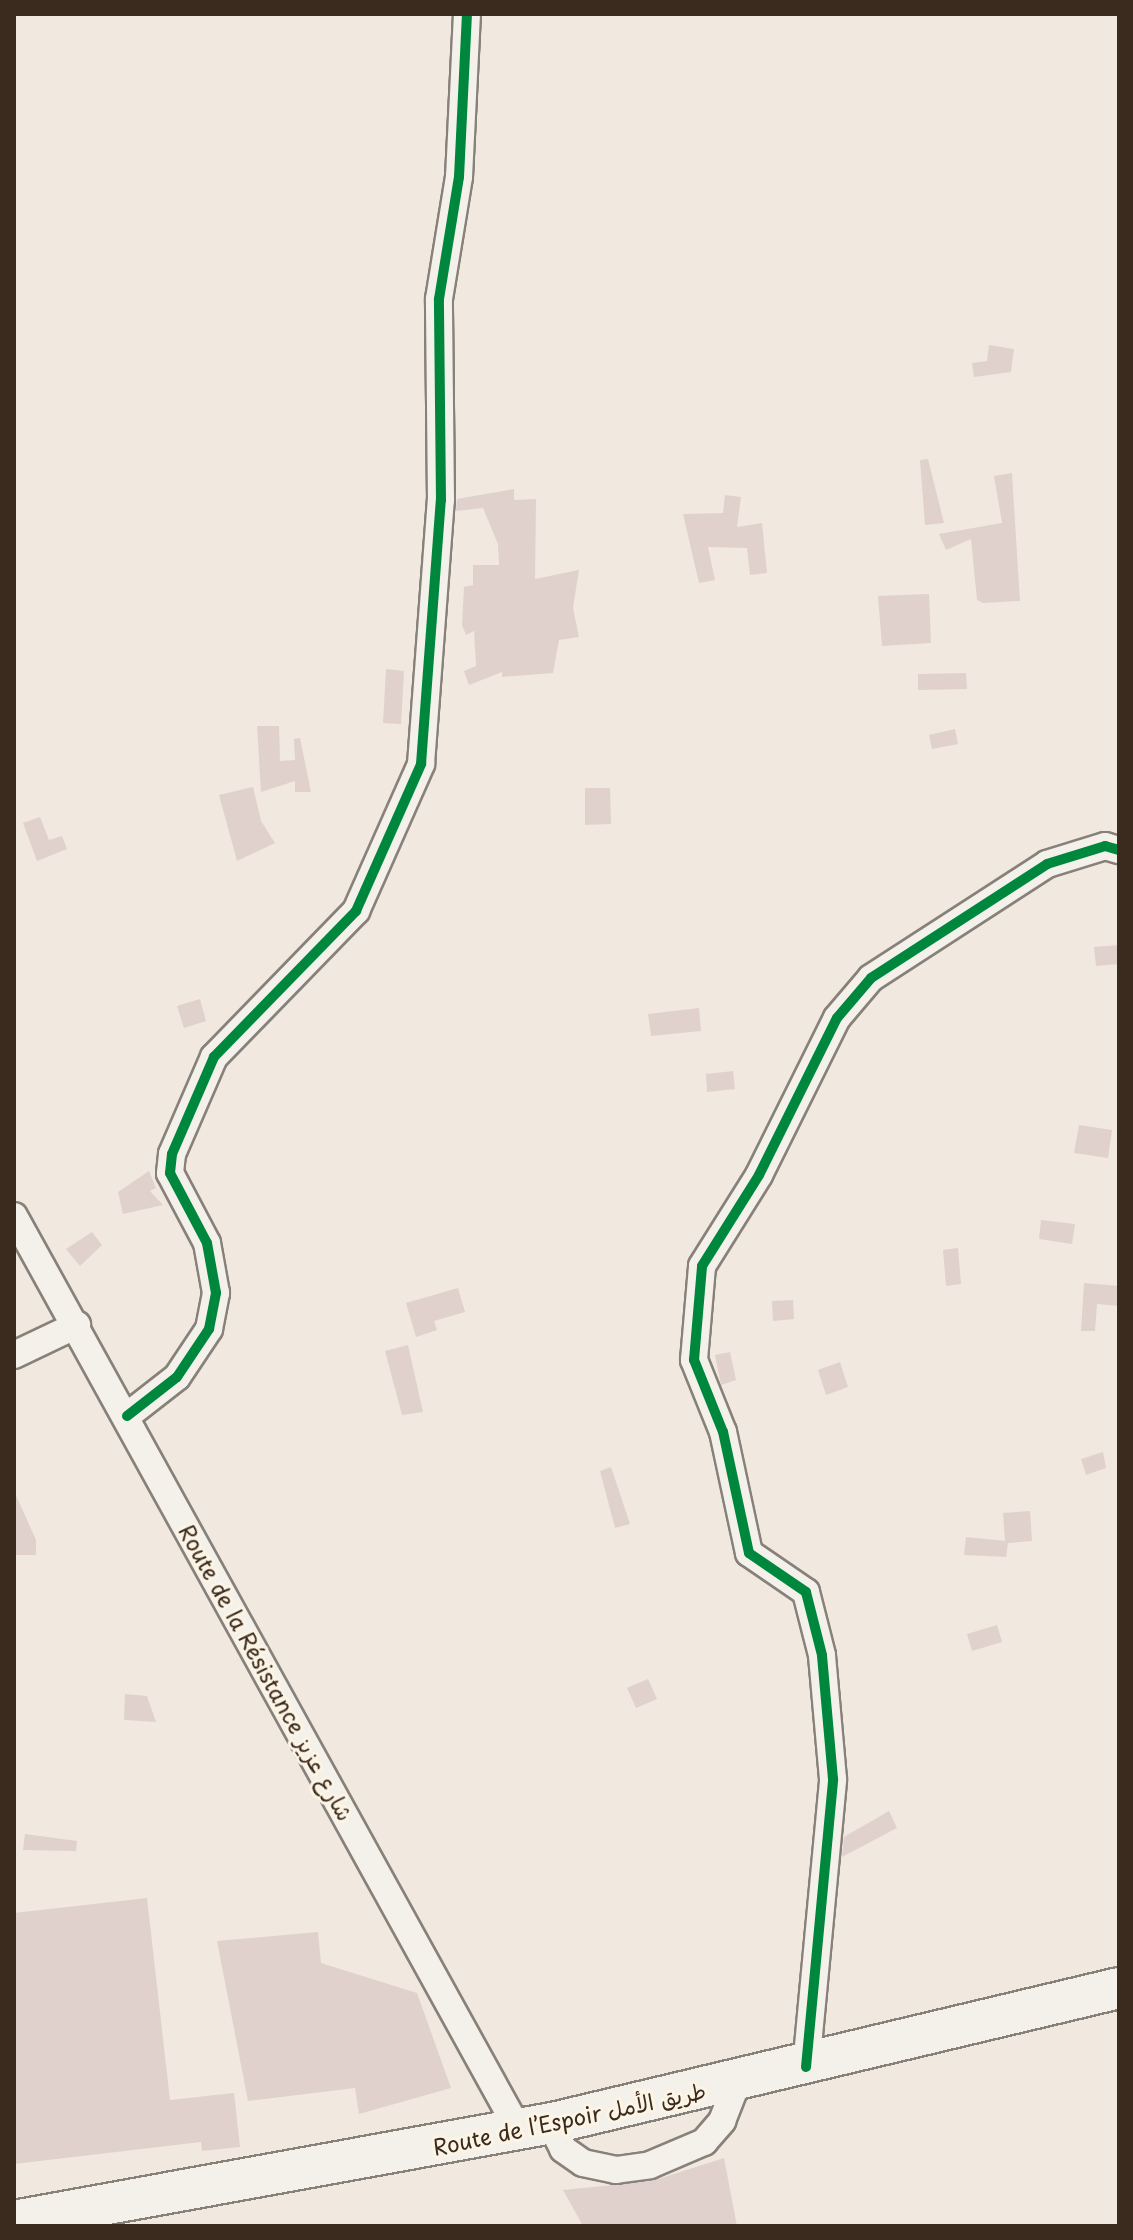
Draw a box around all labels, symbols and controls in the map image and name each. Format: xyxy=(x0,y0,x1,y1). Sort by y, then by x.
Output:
street label: Route de la Résistance شارع عزيز xyxy=(174,1519,360,1825)
street label: Route de l’Espoir طريق الأمل xyxy=(429,2076,709,2160)

